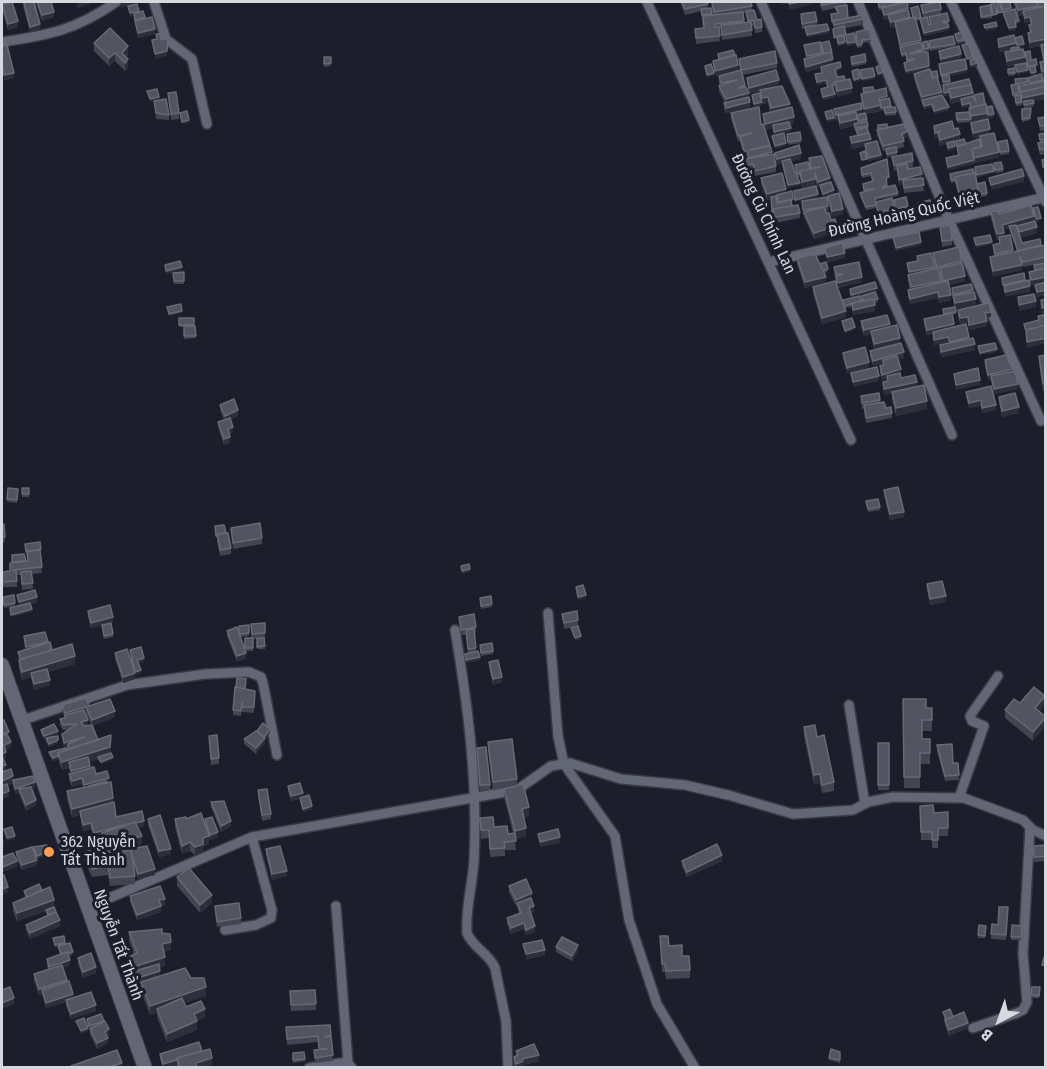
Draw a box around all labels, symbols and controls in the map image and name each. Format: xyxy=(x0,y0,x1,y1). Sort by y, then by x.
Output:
street label: Đường Cù Chính Lan xyxy=(727,151,799,277)
street label: Đường Hoàng Quốc Việt xyxy=(826,188,982,242)
place label: 362 Nguyễn Tất Thành xyxy=(61,833,136,871)
marker: 362 Nguyễn Tất Thành xyxy=(42,845,56,859)
street label: Nguyễn Tất Thành xyxy=(89,887,147,1003)
north arrow xyxy=(969,991,1029,1051)
text: B xyxy=(977,1025,996,1045)

